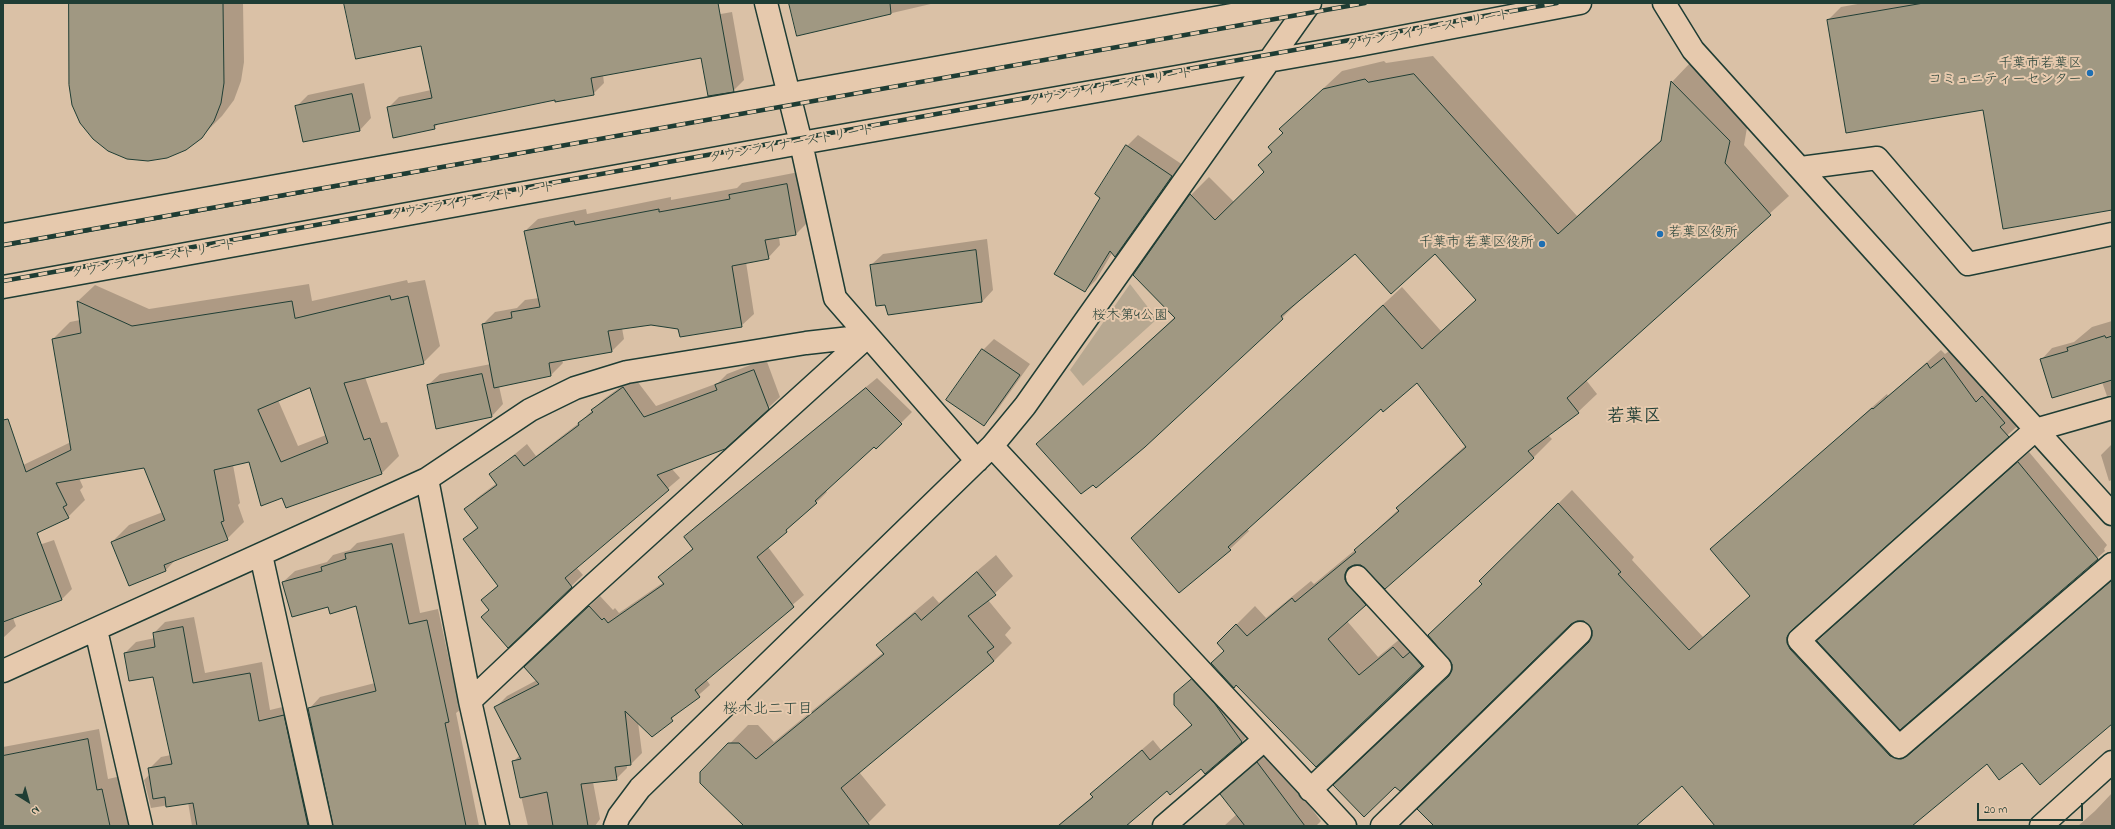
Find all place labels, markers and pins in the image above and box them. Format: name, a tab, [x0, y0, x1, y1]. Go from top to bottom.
place label: 千葉市若葉区 コミュニティーセンター	[1928, 57, 2082, 90]
marker: 千葉市若葉区 コミュニティーセンター	[2085, 68, 2095, 78]
place label: 若葉区役所	[1668, 226, 1738, 242]
marker: 若葉区役所	[1655, 229, 1665, 239]
place label: 千葉市 若葉区役所	[1419, 236, 1534, 252]
marker: 千葉市 若葉区役所	[1537, 239, 1547, 249]

